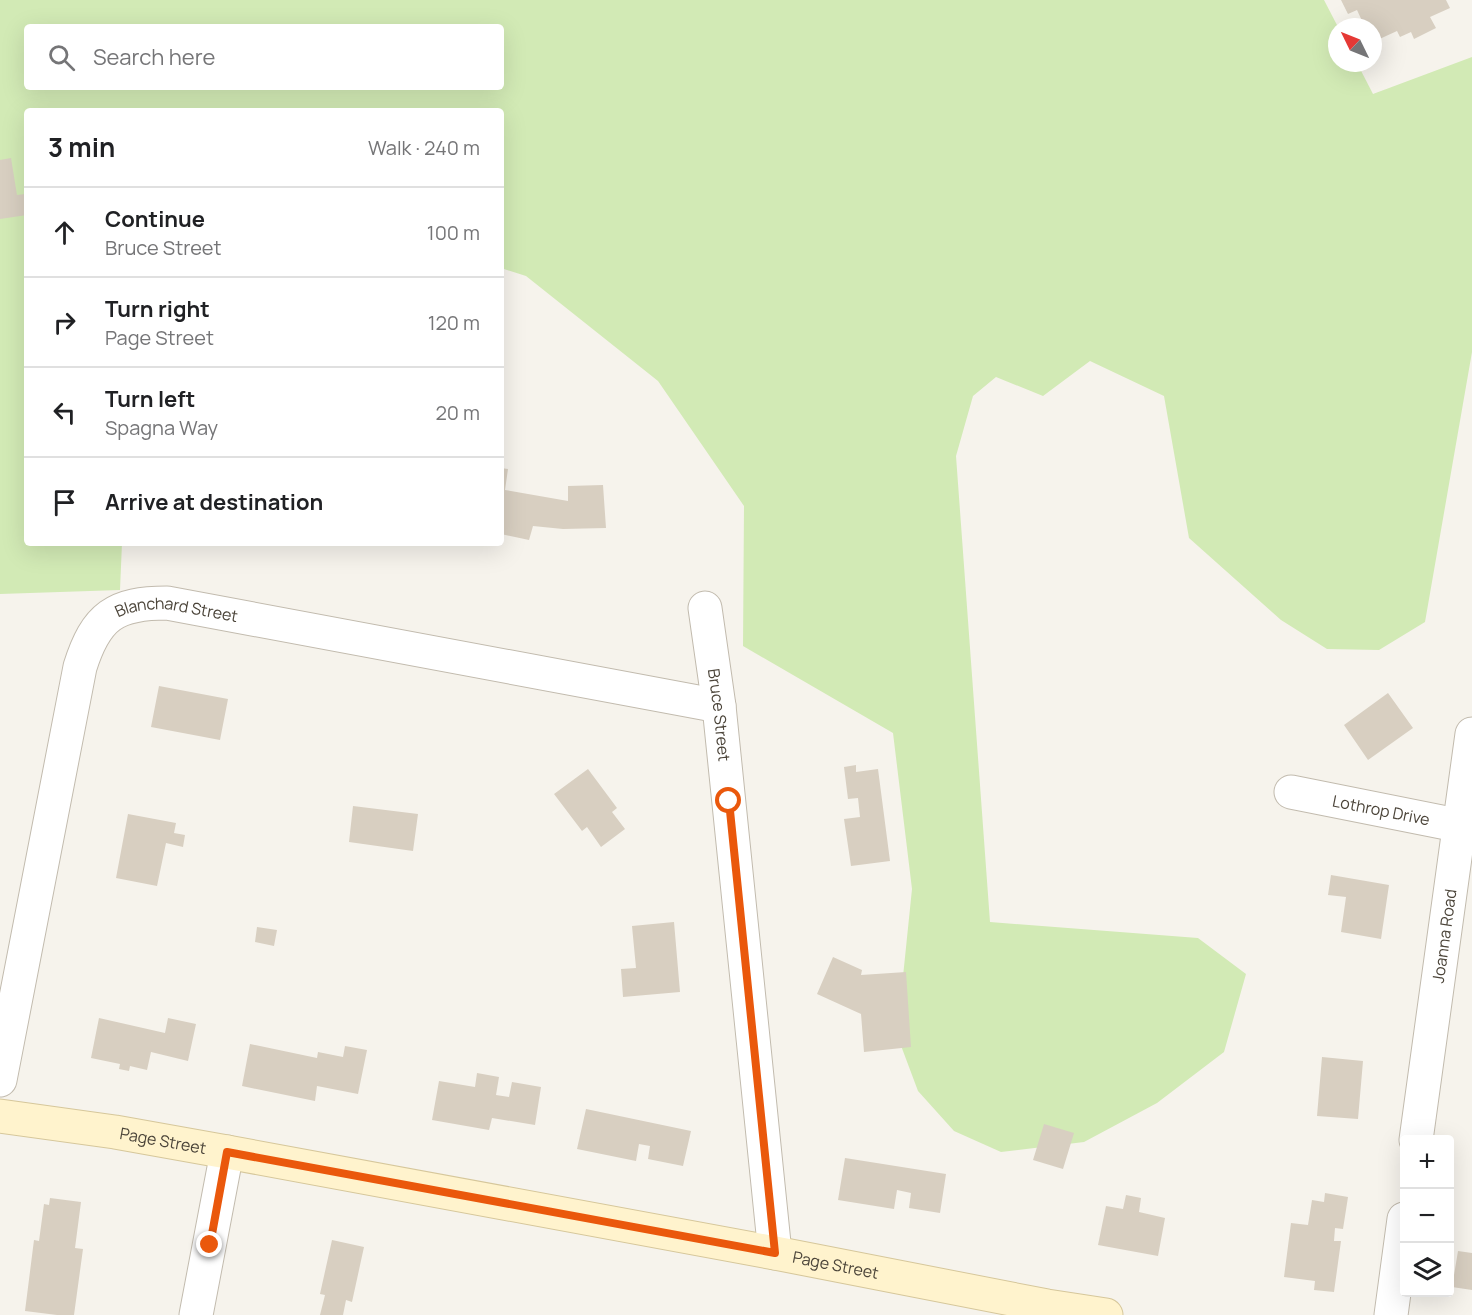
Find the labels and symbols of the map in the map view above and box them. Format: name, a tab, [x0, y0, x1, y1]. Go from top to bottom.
north arrow	[1328, 18, 1382, 72]
street label: Blanchard Street	[111, 592, 240, 627]
street label: Bruce Street	[703, 667, 736, 763]
route start	[715, 787, 741, 813]
street label: Lothrop Drive	[1331, 790, 1432, 830]
street label: Joanna Road	[1427, 887, 1462, 984]
street label: Page Street	[118, 1122, 208, 1159]
route end	[196, 1231, 222, 1257]
street label: Page Street	[791, 1246, 881, 1284]

